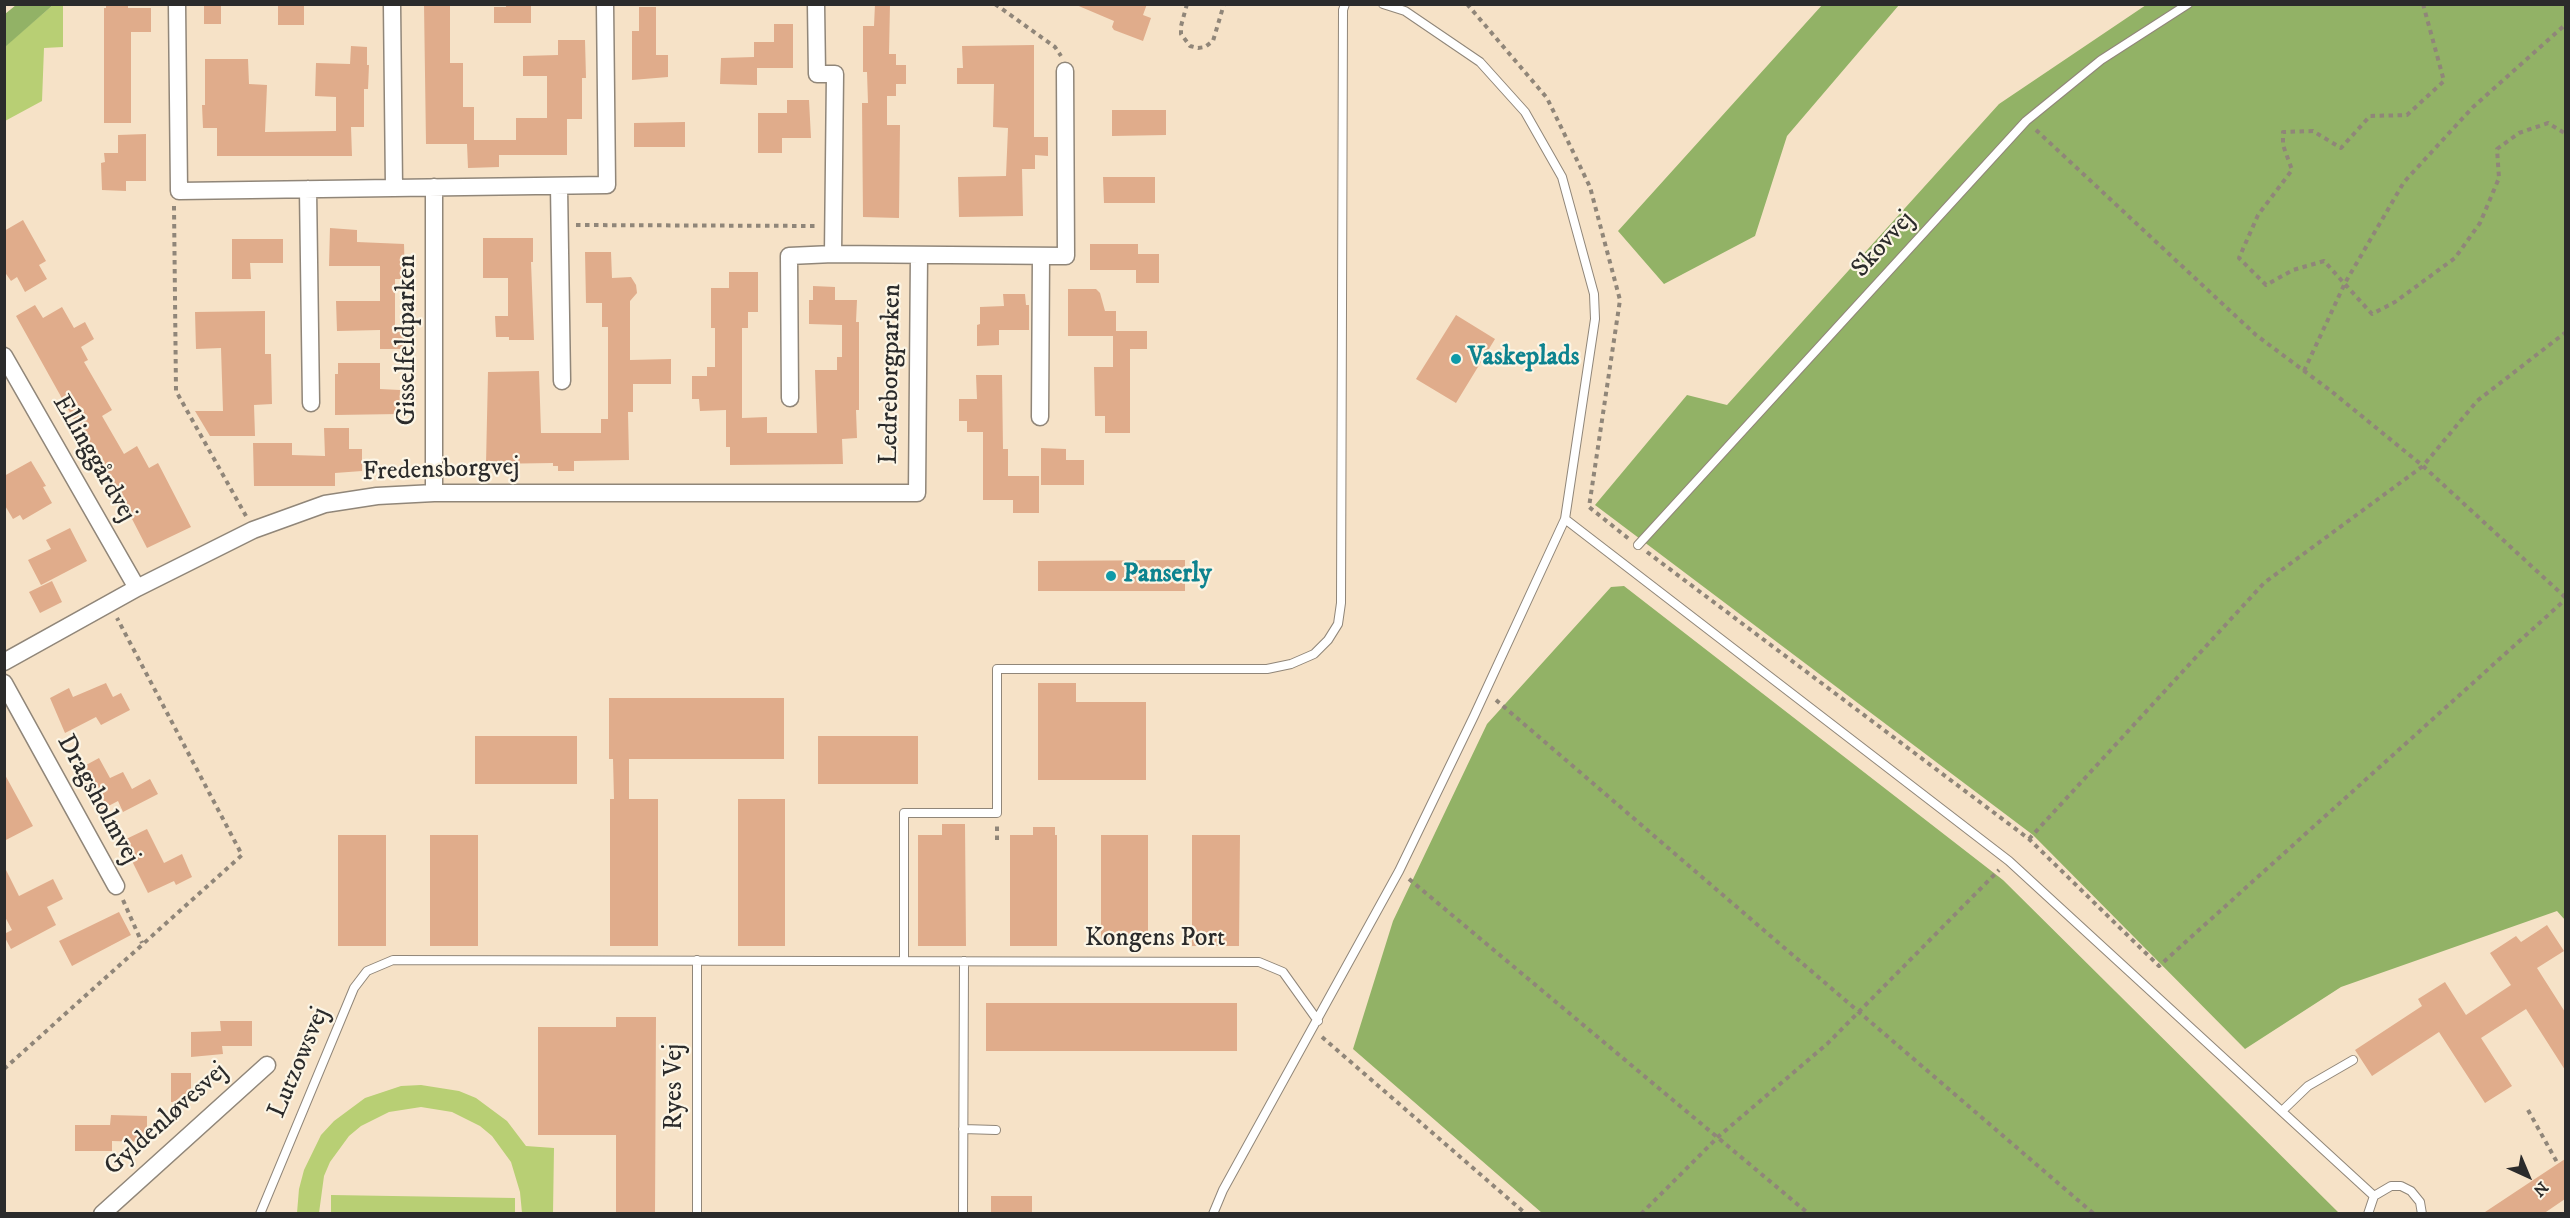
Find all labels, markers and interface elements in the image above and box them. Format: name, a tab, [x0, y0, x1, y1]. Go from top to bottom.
street label: Skovvej	[1846, 205, 1922, 285]
street label: Gisselfeldparken	[393, 254, 425, 426]
street label: Ledreborgparken	[875, 283, 909, 465]
place label: Vaskeplads	[1468, 343, 1579, 375]
marker: Vaskeplads	[1449, 352, 1463, 366]
street label: Ellinggårdvej	[44, 390, 142, 528]
street label: Fredensborgvej	[362, 453, 520, 489]
place label: Panserly	[1123, 560, 1212, 592]
marker: Panserly	[1104, 569, 1118, 583]
street label: Dragsholmvej	[49, 730, 145, 870]
street label: Kongens Port	[1085, 924, 1225, 956]
street label: Lutzowsvej	[263, 1003, 337, 1123]
street label: Ryes Vej	[660, 1044, 692, 1130]
street label: Gyldenløvesvej	[99, 1057, 235, 1183]
north arrow	[2498, 1146, 2558, 1206]
text: N	[2529, 1177, 2552, 1201]

